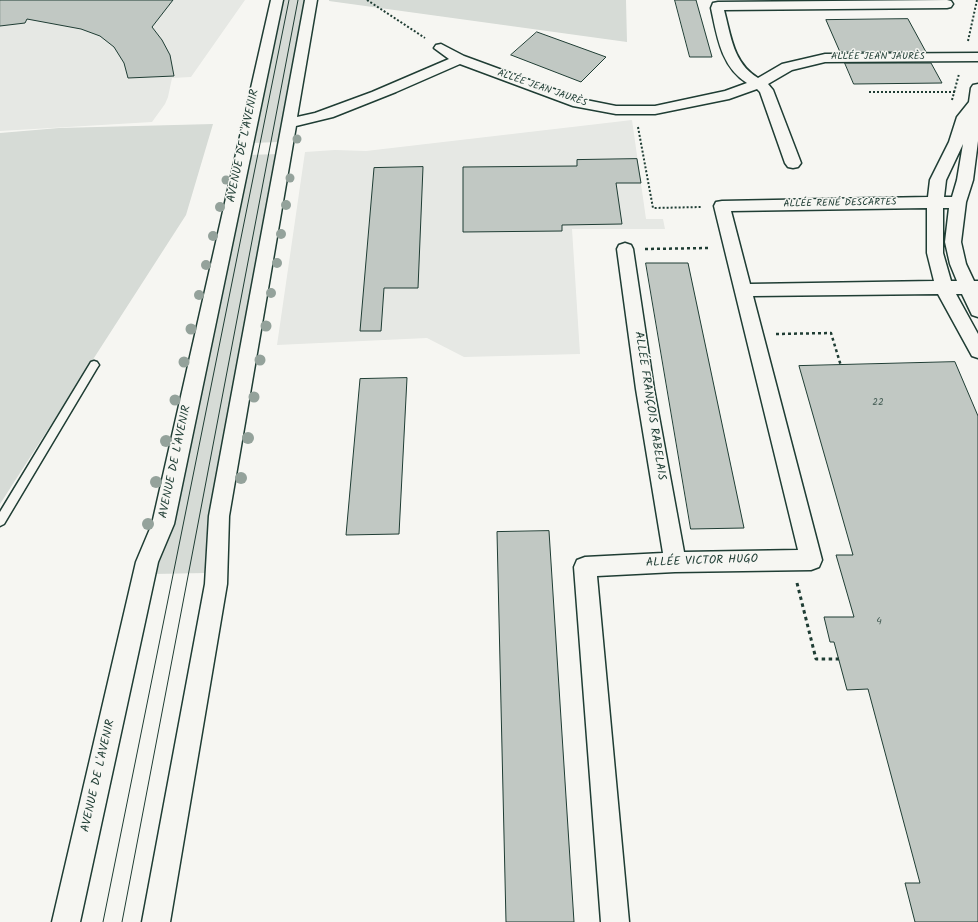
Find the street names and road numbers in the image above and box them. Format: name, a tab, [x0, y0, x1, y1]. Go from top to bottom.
street label: ALLÉE JEAN JAURÈS	[831, 51, 925, 63]
street label: ALLÉE JEAN JAURÈS	[496, 68, 588, 110]
street label: AVENUE DE L'AVENIR	[225, 88, 263, 204]
street label: ALLÉE RENÉ DESCARTES	[783, 197, 897, 211]
street label: ALLÉE FRANÇOIS RABELAIS	[630, 331, 668, 481]
street label: AVENUE DE L'AVENIR	[157, 404, 195, 520]
street label: ALLÉE VICTOR HUGO	[646, 553, 758, 571]
street label: AVENUE DE L'AVENIR	[79, 718, 119, 834]

